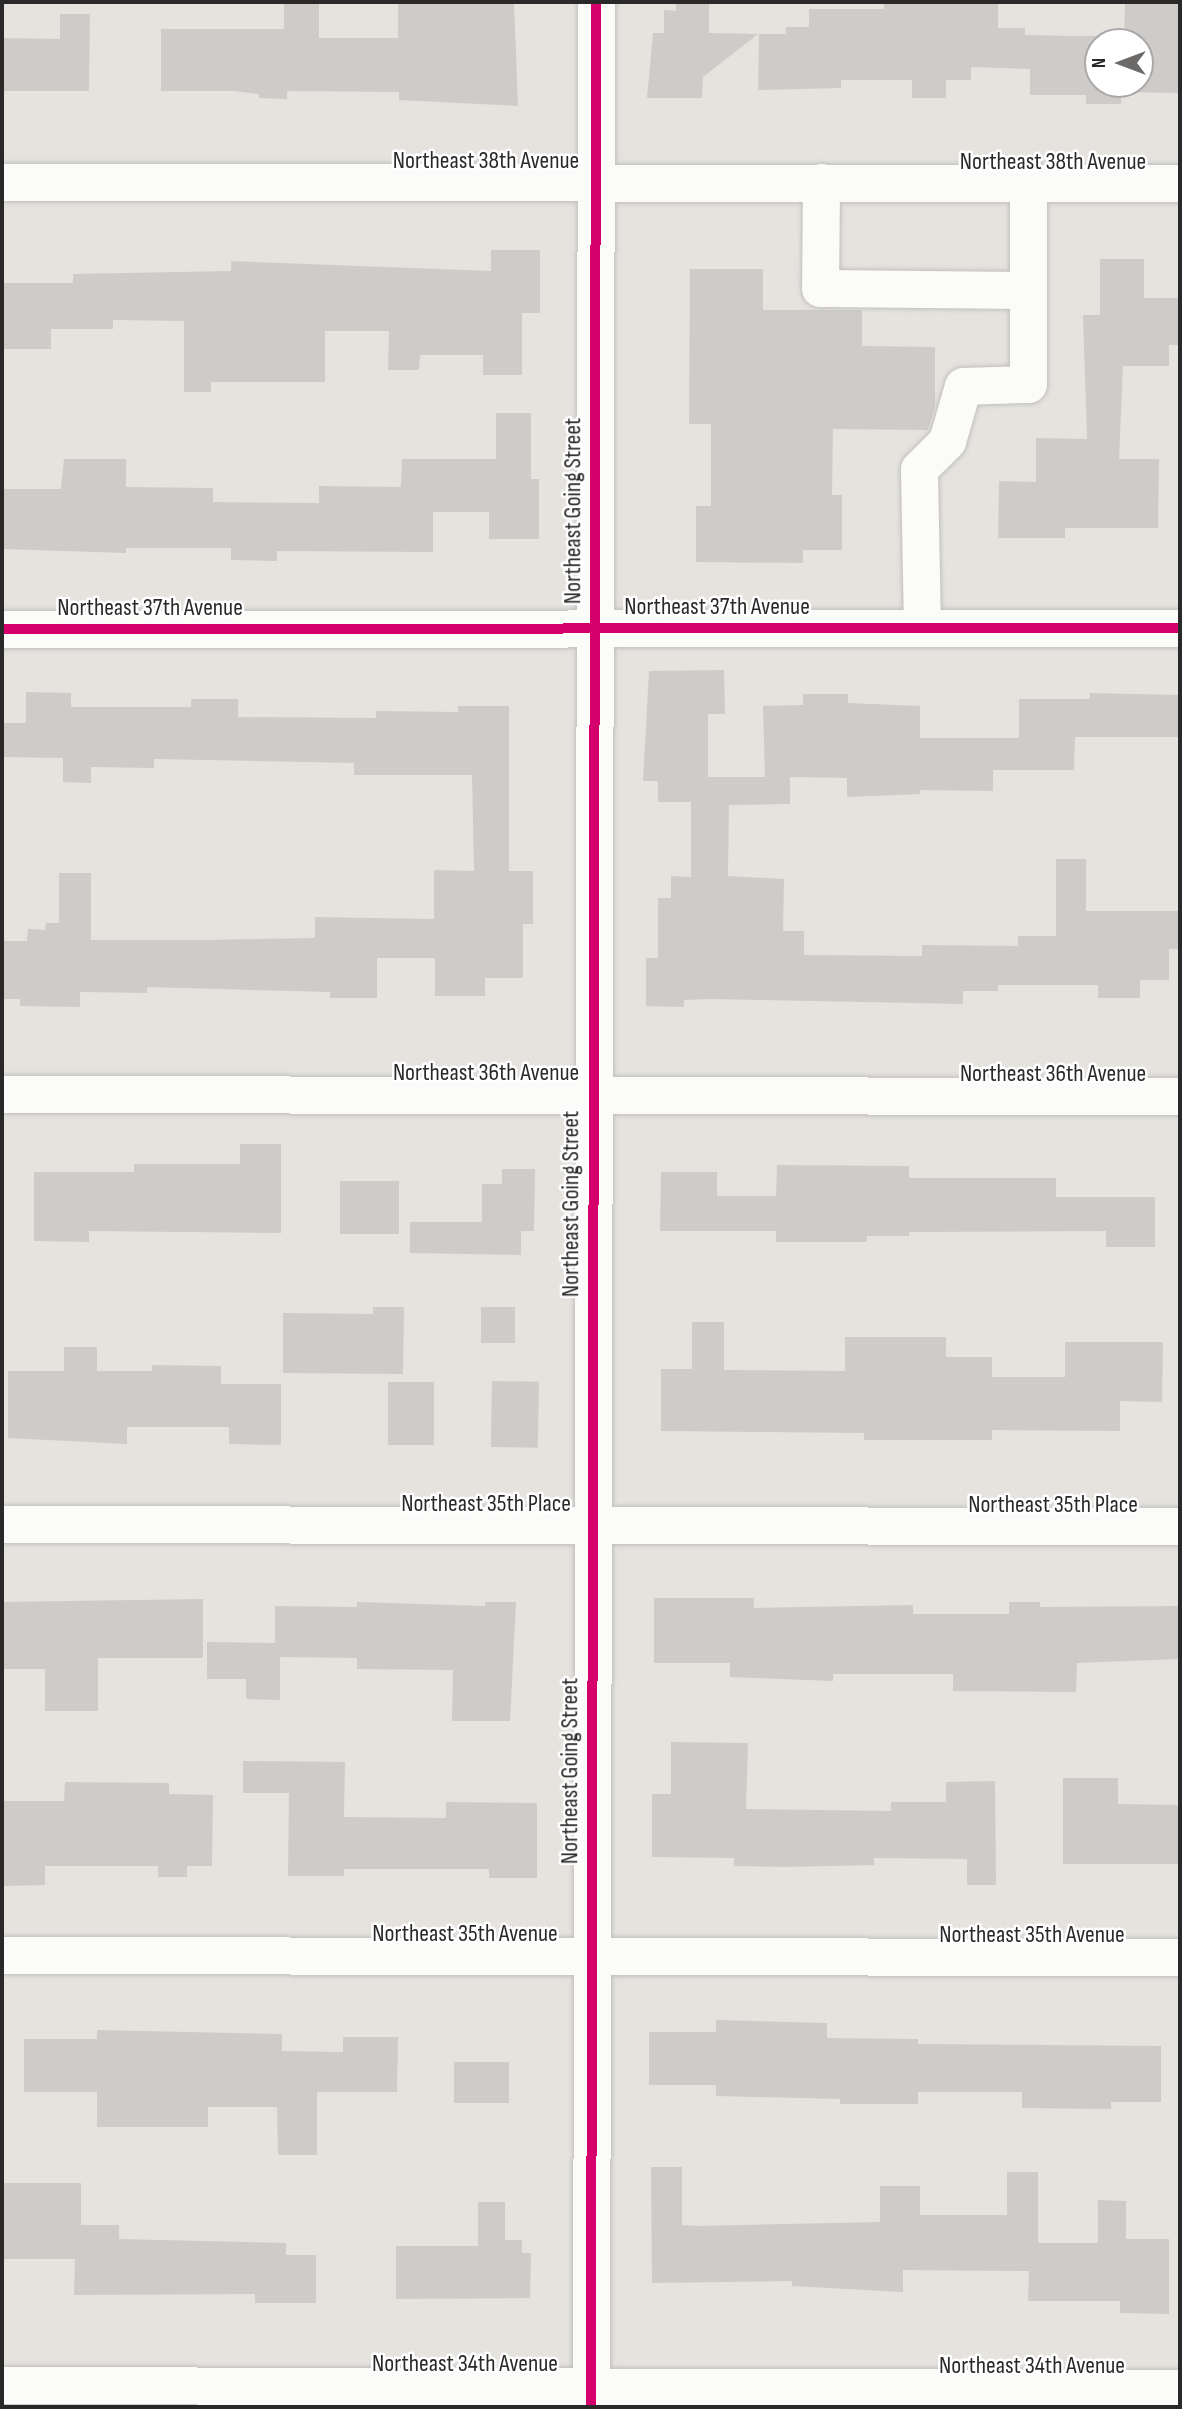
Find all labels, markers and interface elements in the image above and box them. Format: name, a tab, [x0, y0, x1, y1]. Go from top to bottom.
north arrow	[1084, 28, 1154, 98]
text: N	[1088, 58, 1111, 68]
street label: Northeast 38th Avenue	[393, 147, 579, 175]
street label: Northeast 38th Avenue	[960, 148, 1146, 176]
street label: Northeast Going Street	[559, 418, 587, 604]
street label: Northeast 37th Avenue	[624, 593, 810, 621]
street label: Northeast 37th Avenue	[57, 594, 243, 622]
street label: Northeast 36th Avenue	[393, 1059, 579, 1087]
street label: Northeast 36th Avenue	[960, 1060, 1146, 1088]
street label: Northeast Going Street	[557, 1111, 585, 1297]
street label: Northeast 35th Place	[401, 1490, 571, 1518]
street label: Northeast 35th Place	[968, 1491, 1138, 1519]
street label: Northeast Going Street	[556, 1678, 584, 1864]
street label: Northeast 35th Avenue	[372, 1920, 558, 1948]
street label: Northeast 35th Avenue	[939, 1921, 1125, 1949]
street label: Northeast 34th Avenue	[372, 2350, 558, 2378]
street label: Northeast 34th Avenue	[939, 2352, 1125, 2380]

